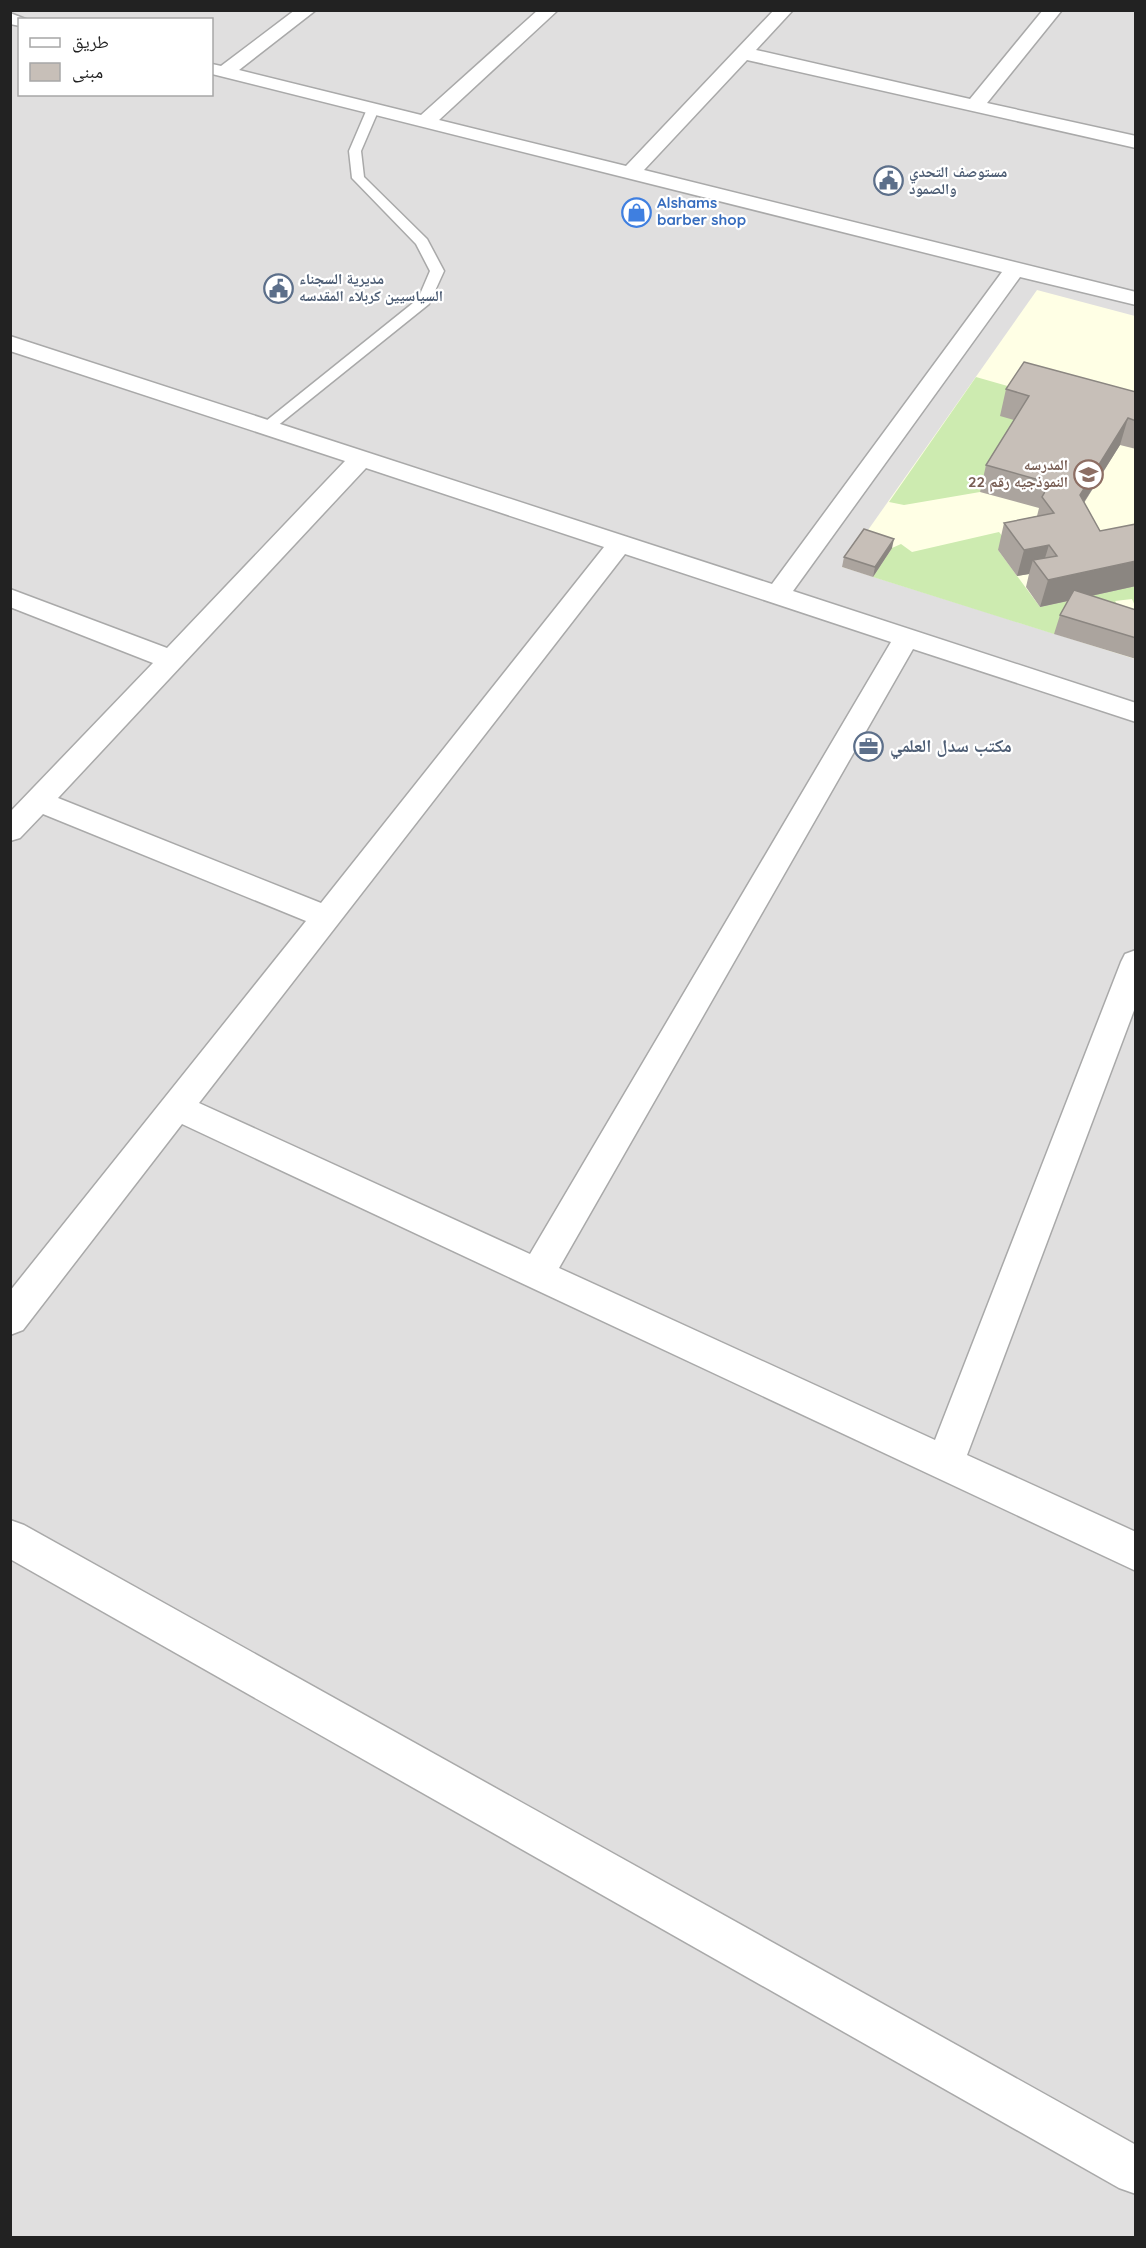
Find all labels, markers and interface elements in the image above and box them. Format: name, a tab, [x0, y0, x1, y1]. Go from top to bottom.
legend	[18, 18, 213, 96]
text: طريق	[72, 30, 109, 53]
text: مبنى	[72, 60, 103, 83]
place label: مستوصف التحدي والصمود	[909, 162, 1007, 198]
public building icon: مستوصف التحدي والصمود	[872, 165, 904, 197]
place label: Alshams barber shop	[657, 193, 746, 229]
shop icon: Alshams barber shop	[620, 196, 652, 228]
place label: مديرية السجناء السياسيين كربلاء المقدسه	[299, 269, 443, 305]
public building icon: مديرية السجناء السياسيين كربلاء المقدسه	[262, 272, 294, 304]
place label: المدرسه النموذجيه رقم 22	[968, 455, 1068, 492]
school or university icon: المدرسه النموذجيه رقم 22	[1073, 458, 1105, 490]
office icon: مكتب سدل العلمي	[853, 730, 885, 762]
place label: مكتب سدل العلمي	[890, 734, 1012, 760]

